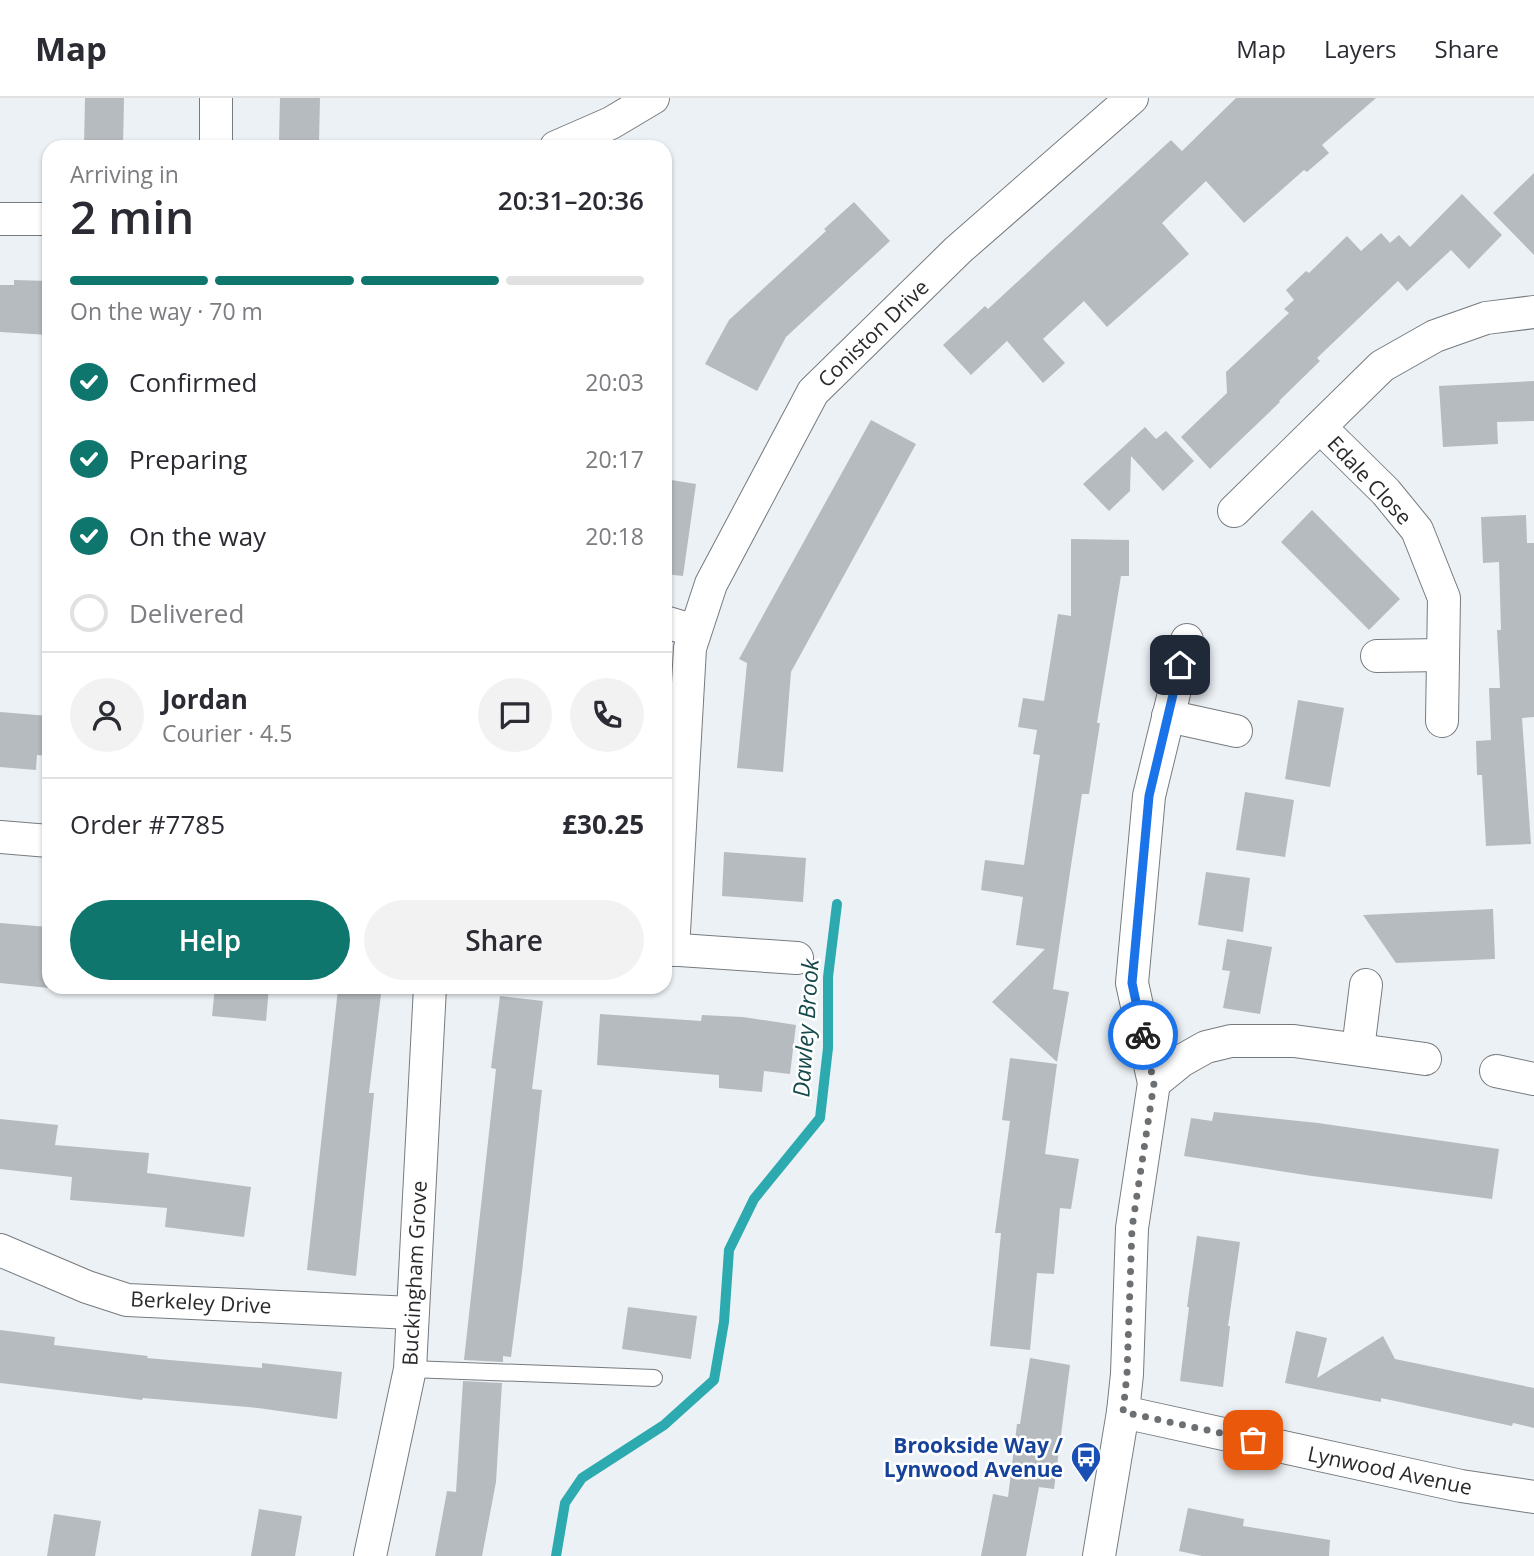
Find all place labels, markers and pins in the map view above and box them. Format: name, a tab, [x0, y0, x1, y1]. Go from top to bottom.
pin	[1150, 635, 1210, 695]
pin	[1223, 1410, 1283, 1470]
place label: Brookside Way / Lynwood Avenue	[884, 1431, 1063, 1483]
bus stop icon: Brookside Way / Lynwood Avenue	[1069, 1440, 1103, 1484]

